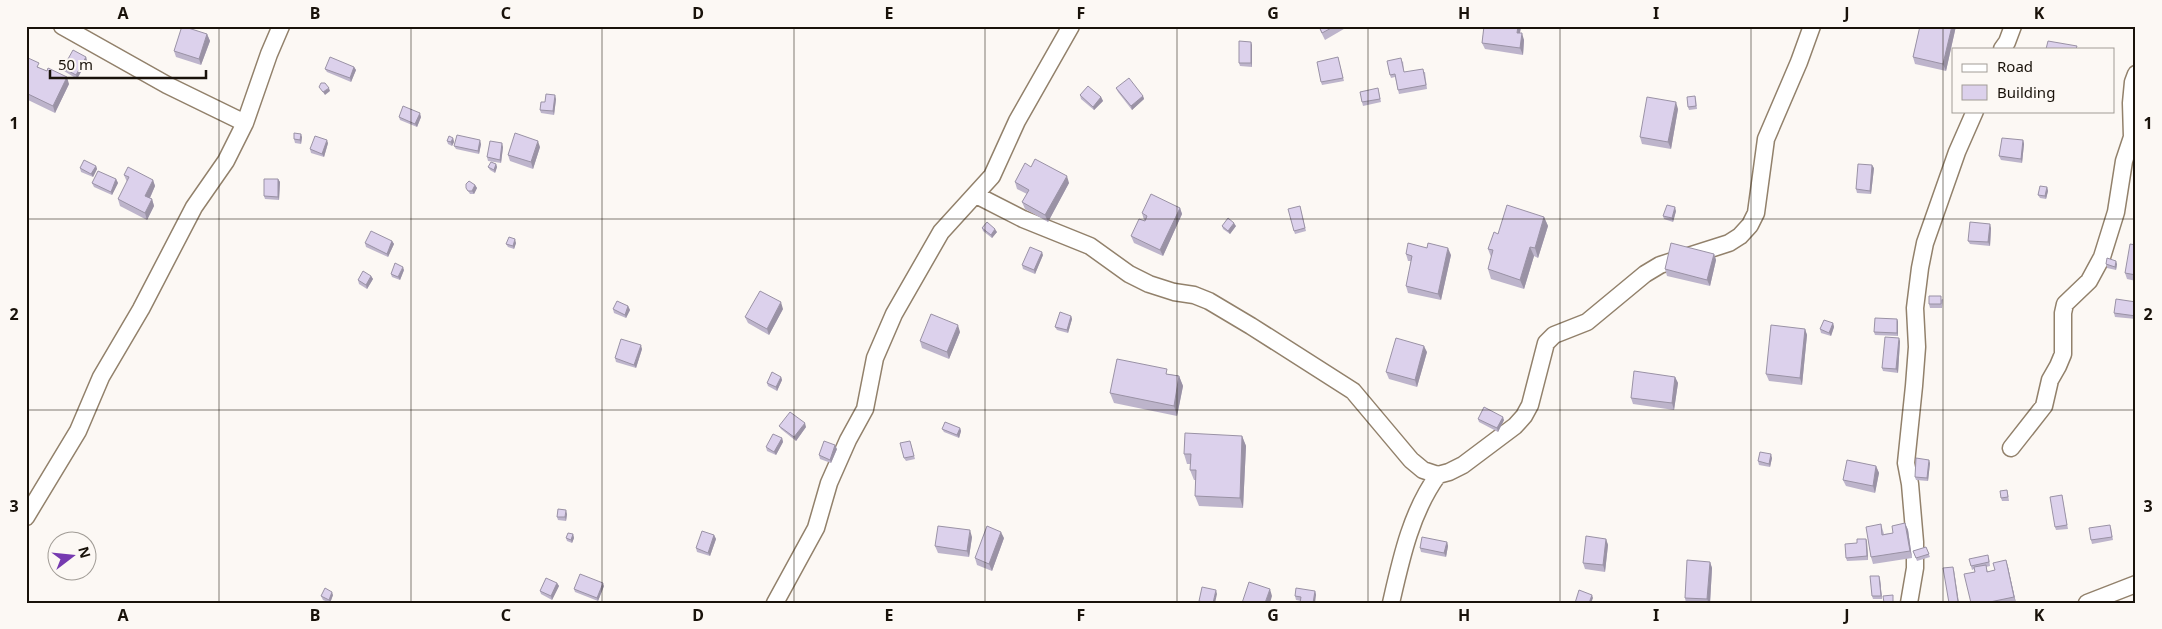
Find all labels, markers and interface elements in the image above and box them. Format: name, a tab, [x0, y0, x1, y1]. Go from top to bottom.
text: A	[117, 2, 129, 24]
text: B	[310, 2, 320, 24]
text: C	[501, 2, 511, 24]
text: D	[692, 2, 704, 24]
text: E	[885, 2, 894, 24]
text: F	[1077, 2, 1085, 24]
text: G	[1267, 2, 1279, 24]
text: H	[1458, 2, 1470, 24]
text: I	[1653, 2, 1659, 24]
text: J	[1842, 2, 1850, 24]
text: K	[2034, 2, 2045, 24]
scale bar	[50, 48, 206, 80]
legend	[1952, 48, 2114, 112]
text: 50 m	[58, 54, 93, 74]
text: Road	[1997, 56, 2033, 76]
text: Building	[1997, 82, 2055, 102]
text: 1	[9, 112, 19, 134]
text: 1	[2143, 112, 2153, 134]
text: 2	[9, 303, 19, 325]
text: 2	[2143, 303, 2153, 325]
text: 3	[9, 495, 19, 517]
text: 3	[2143, 495, 2153, 517]
north arrow	[48, 532, 98, 582]
text: N	[74, 544, 96, 560]
text: A	[117, 604, 129, 626]
text: B	[310, 604, 320, 626]
text: C	[501, 604, 511, 626]
text: D	[692, 604, 704, 626]
text: E	[885, 604, 894, 626]
text: F	[1077, 604, 1085, 626]
text: G	[1267, 604, 1279, 626]
text: H	[1458, 604, 1470, 626]
text: I	[1653, 604, 1659, 626]
text: J	[1842, 604, 1850, 626]
text: K	[2034, 604, 2045, 626]

